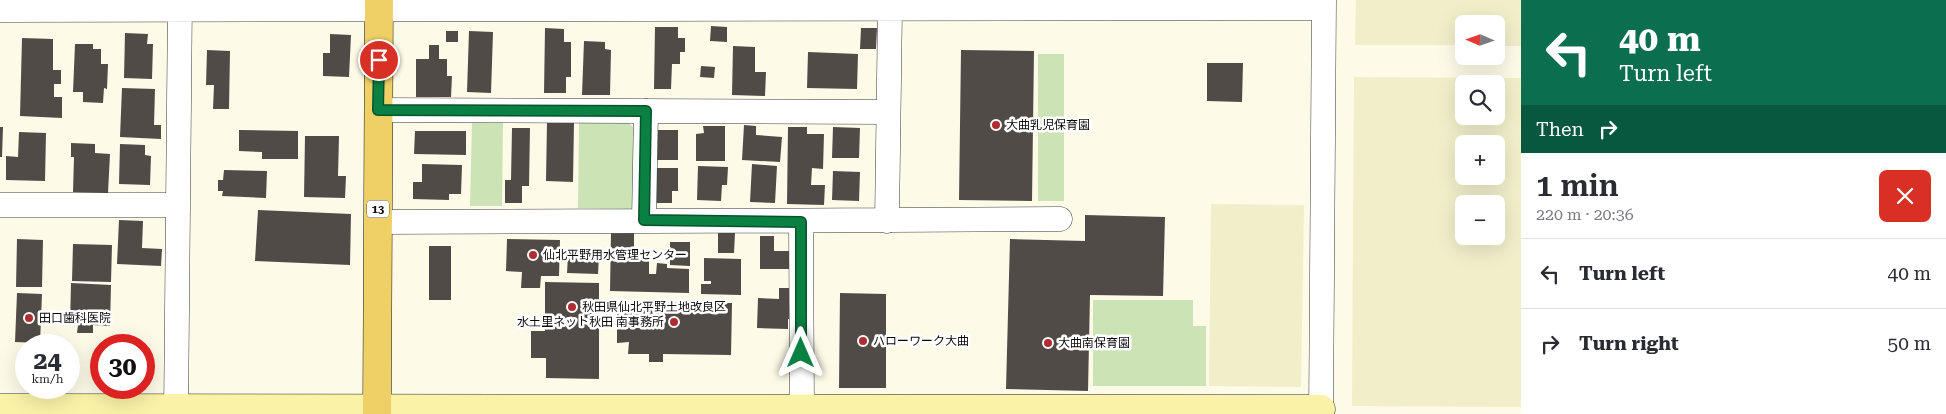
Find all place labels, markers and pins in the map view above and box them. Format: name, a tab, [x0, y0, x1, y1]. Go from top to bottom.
pin	[358, 39, 400, 81]
place label: 大曲乳児保育園	[1006, 118, 1090, 132]
marker: 大曲乳児保育園	[990, 119, 1002, 131]
place label: 仙北平野用水管理センター	[543, 248, 687, 262]
marker: 仙北平野用水管理センター	[527, 249, 539, 261]
place label: 秋田県仙北平野土地改良区	[582, 300, 726, 314]
marker: 秋田県仙北平野土地改良区	[566, 301, 578, 313]
place label: 田口歯科医院	[39, 311, 111, 325]
marker: 田口歯科医院	[23, 312, 35, 324]
place label: 水土里ネット秋田 南事務所	[517, 315, 664, 329]
marker: 水土里ネット秋田 南事務所	[668, 316, 680, 328]
place label: ハローワーク大曲	[873, 334, 969, 348]
marker: ハローワーク大曲	[857, 335, 869, 347]
place label: 大曲南保育園	[1058, 336, 1130, 350]
marker: 大曲南保育園	[1042, 337, 1054, 349]

